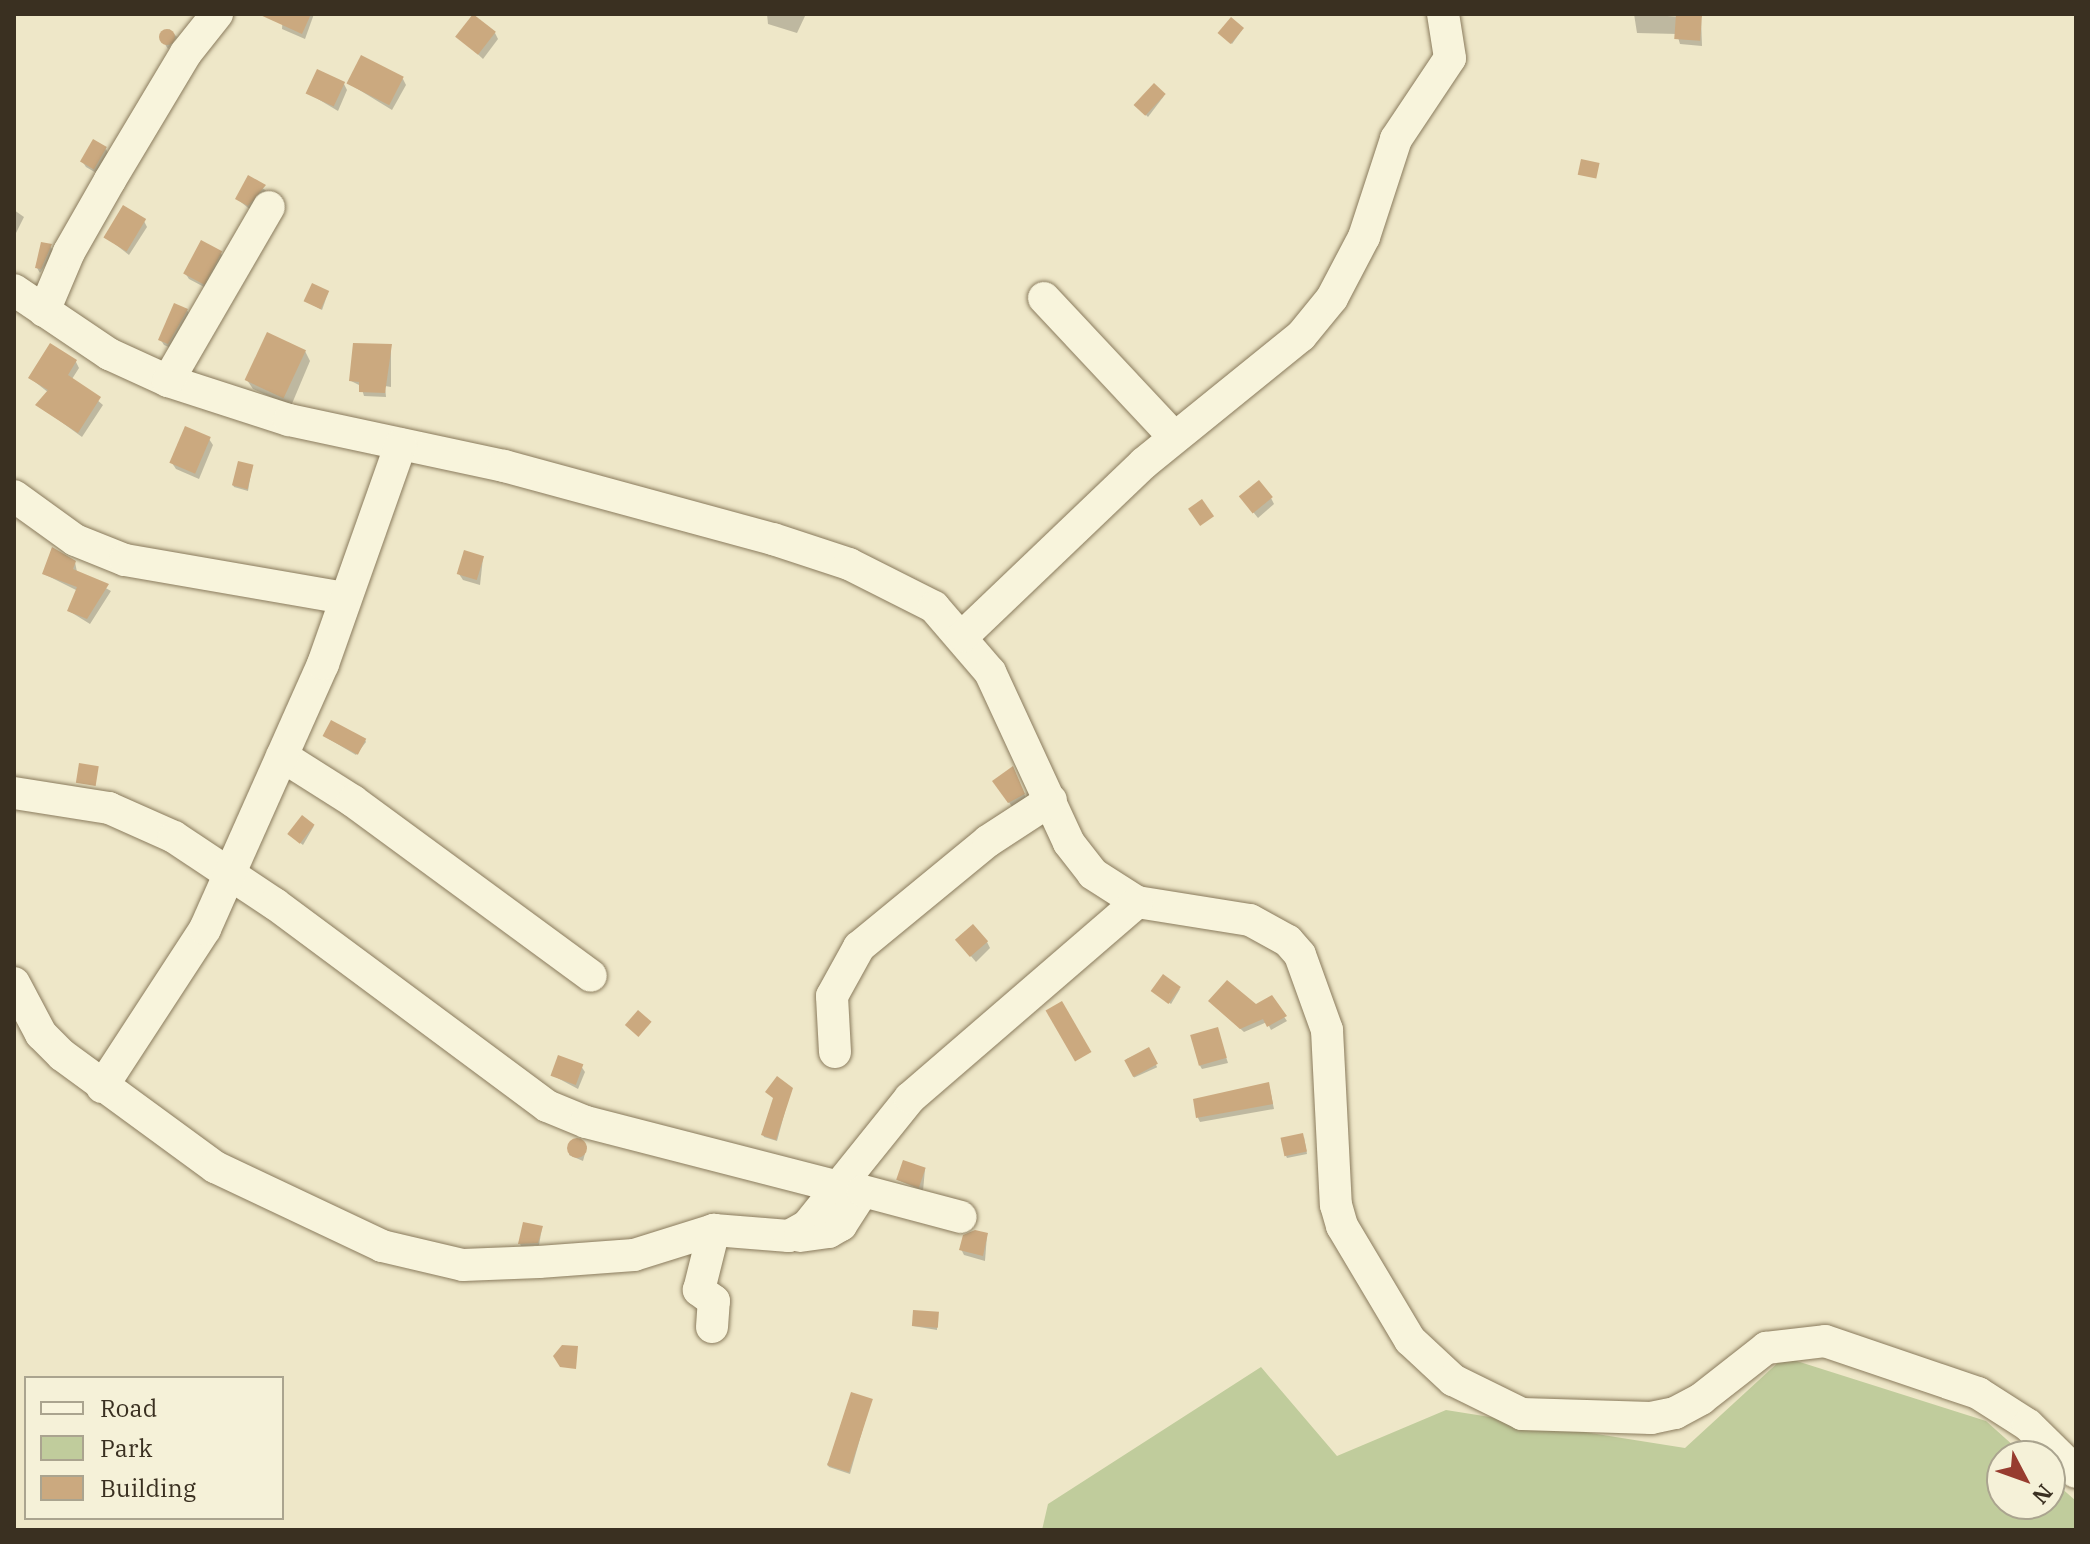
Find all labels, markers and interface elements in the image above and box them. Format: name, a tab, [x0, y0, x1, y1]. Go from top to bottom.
legend	[24, 1376, 284, 1520]
text: Road	[100, 1392, 157, 1424]
text: Park	[100, 1432, 152, 1464]
north arrow	[1986, 1440, 2066, 1520]
text: Building	[100, 1472, 196, 1504]
text: N	[2026, 1479, 2060, 1511]

